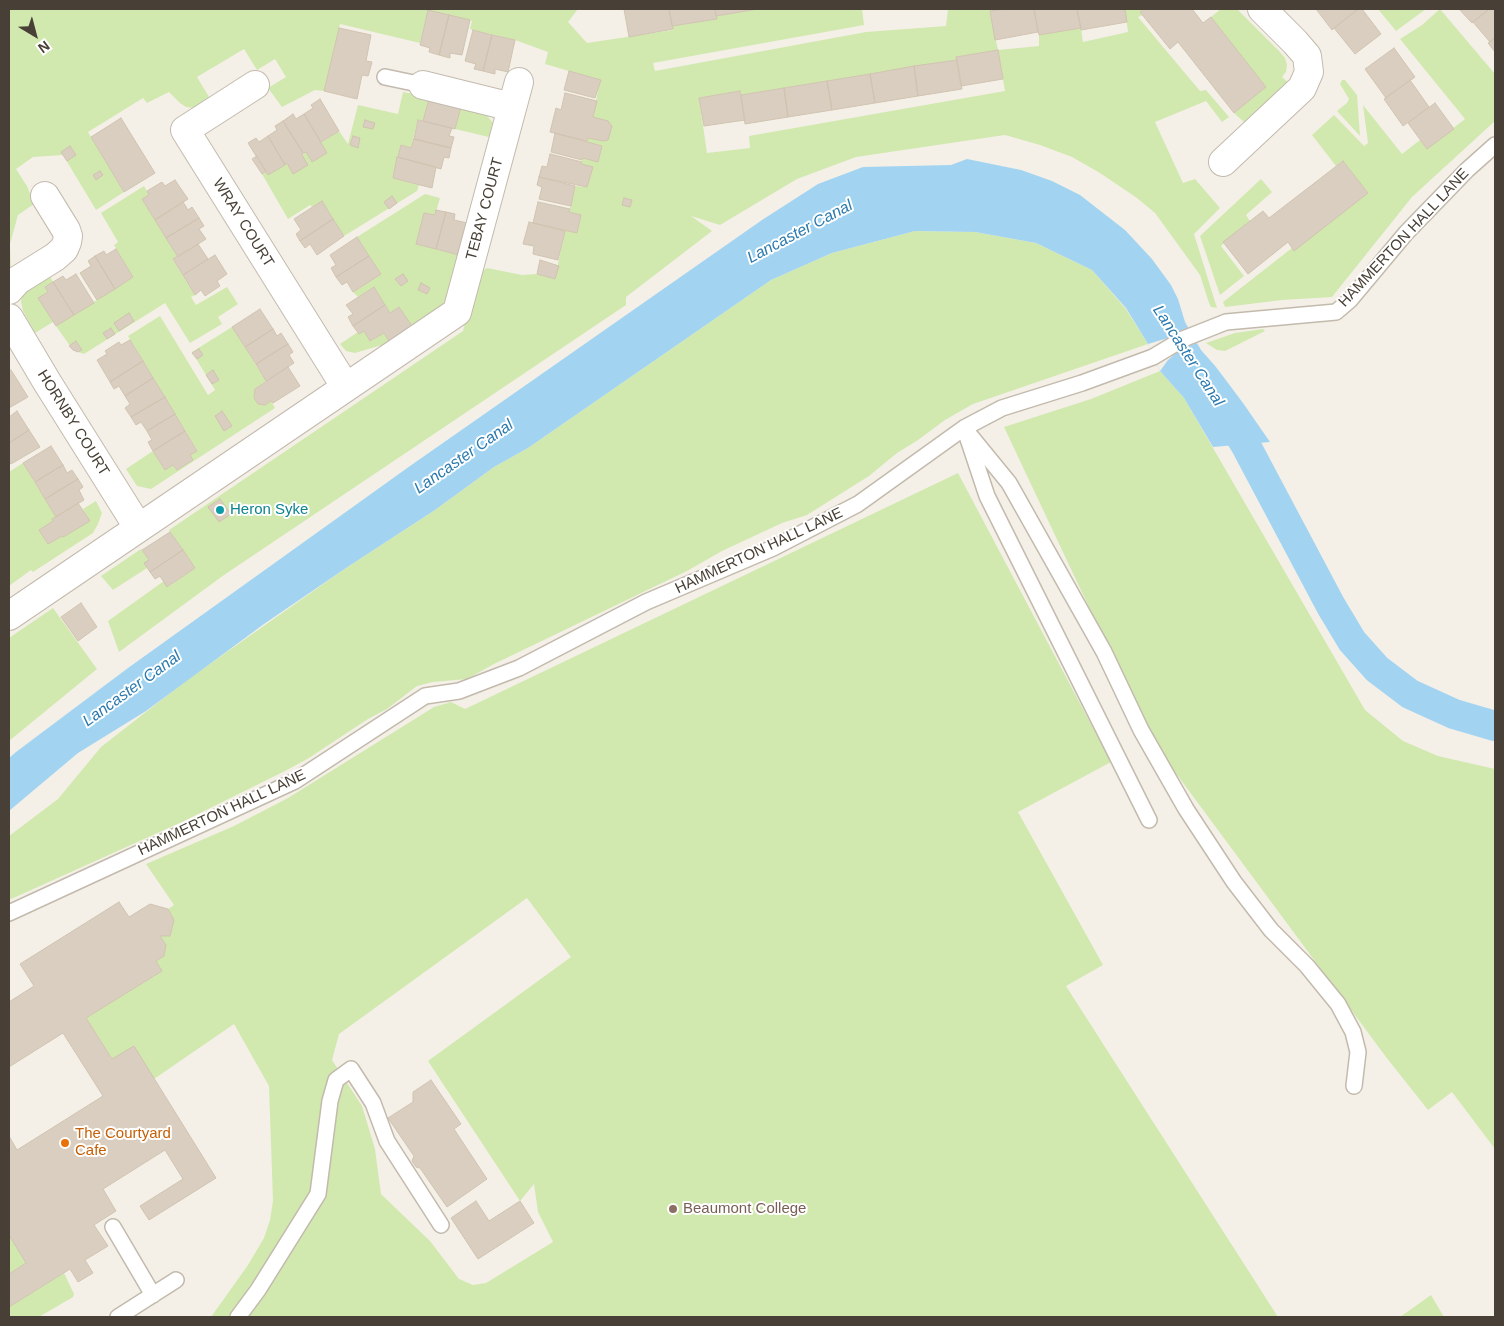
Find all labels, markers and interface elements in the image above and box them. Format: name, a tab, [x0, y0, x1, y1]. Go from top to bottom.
north arrow	[10, 10, 60, 60]
text: N	[35, 38, 53, 56]
street label: TEBAY COURT	[463, 156, 507, 262]
street label: HAMMERTON HALL LANE	[1335, 165, 1473, 311]
street label: WRAY COURT	[209, 175, 277, 271]
water label: Lancaster Canal	[744, 196, 856, 268]
water label: Lancaster Canal	[1148, 302, 1228, 410]
street label: HORNBY COURT	[33, 367, 113, 479]
water label: Lancaster Canal	[411, 416, 517, 498]
place label: Heron Syke	[230, 501, 308, 519]
marker: Heron Syke	[214, 504, 226, 516]
street label: HAMMERTON HALL LANE	[672, 504, 846, 598]
water label: Lancaster Canal	[79, 647, 185, 731]
street label: HAMMERTON HALL LANE	[135, 766, 309, 860]
place label: The Courtyard Cafe	[75, 1125, 171, 1160]
marker: The Courtyard Cafe	[59, 1137, 71, 1149]
place label: Beaumont College	[683, 1200, 806, 1218]
marker: Beaumont College	[667, 1203, 679, 1215]

